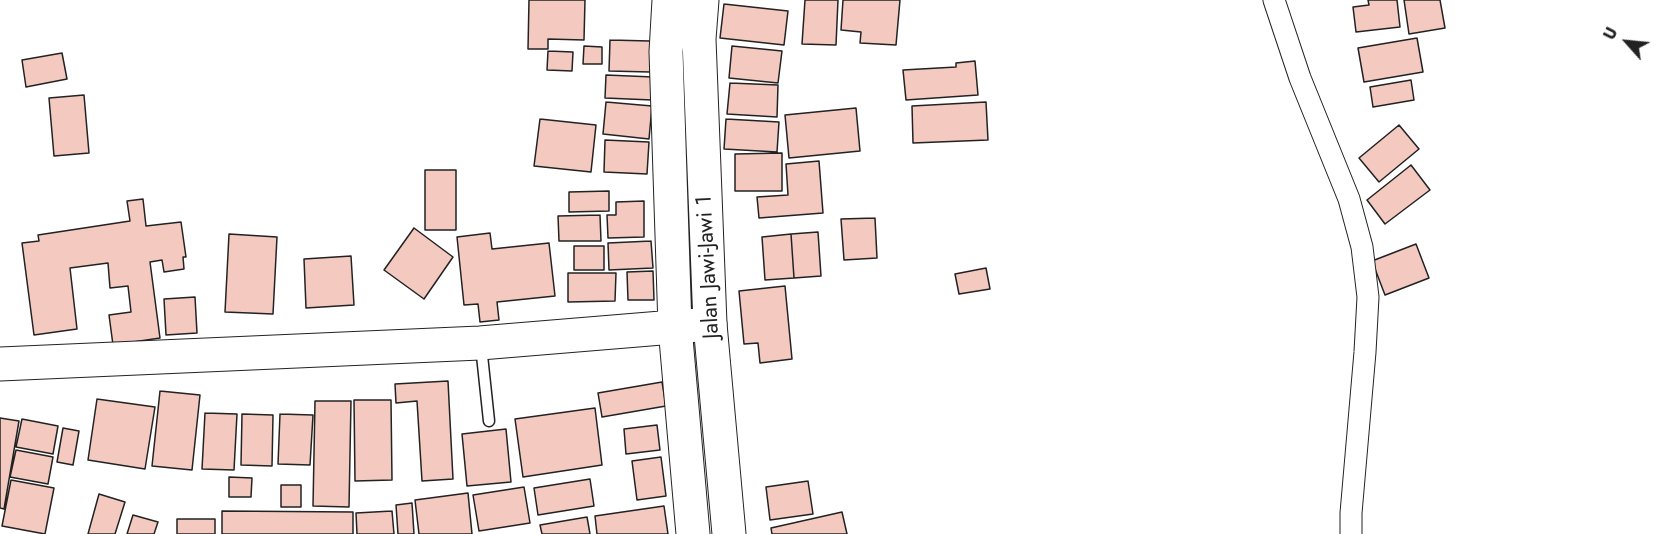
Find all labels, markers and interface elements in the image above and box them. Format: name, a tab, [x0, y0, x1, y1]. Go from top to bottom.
north arrow	[1597, 12, 1657, 72]
text: U	[1598, 23, 1623, 44]
street label: Jalan Jawi-Jawi 1	[692, 195, 726, 339]

